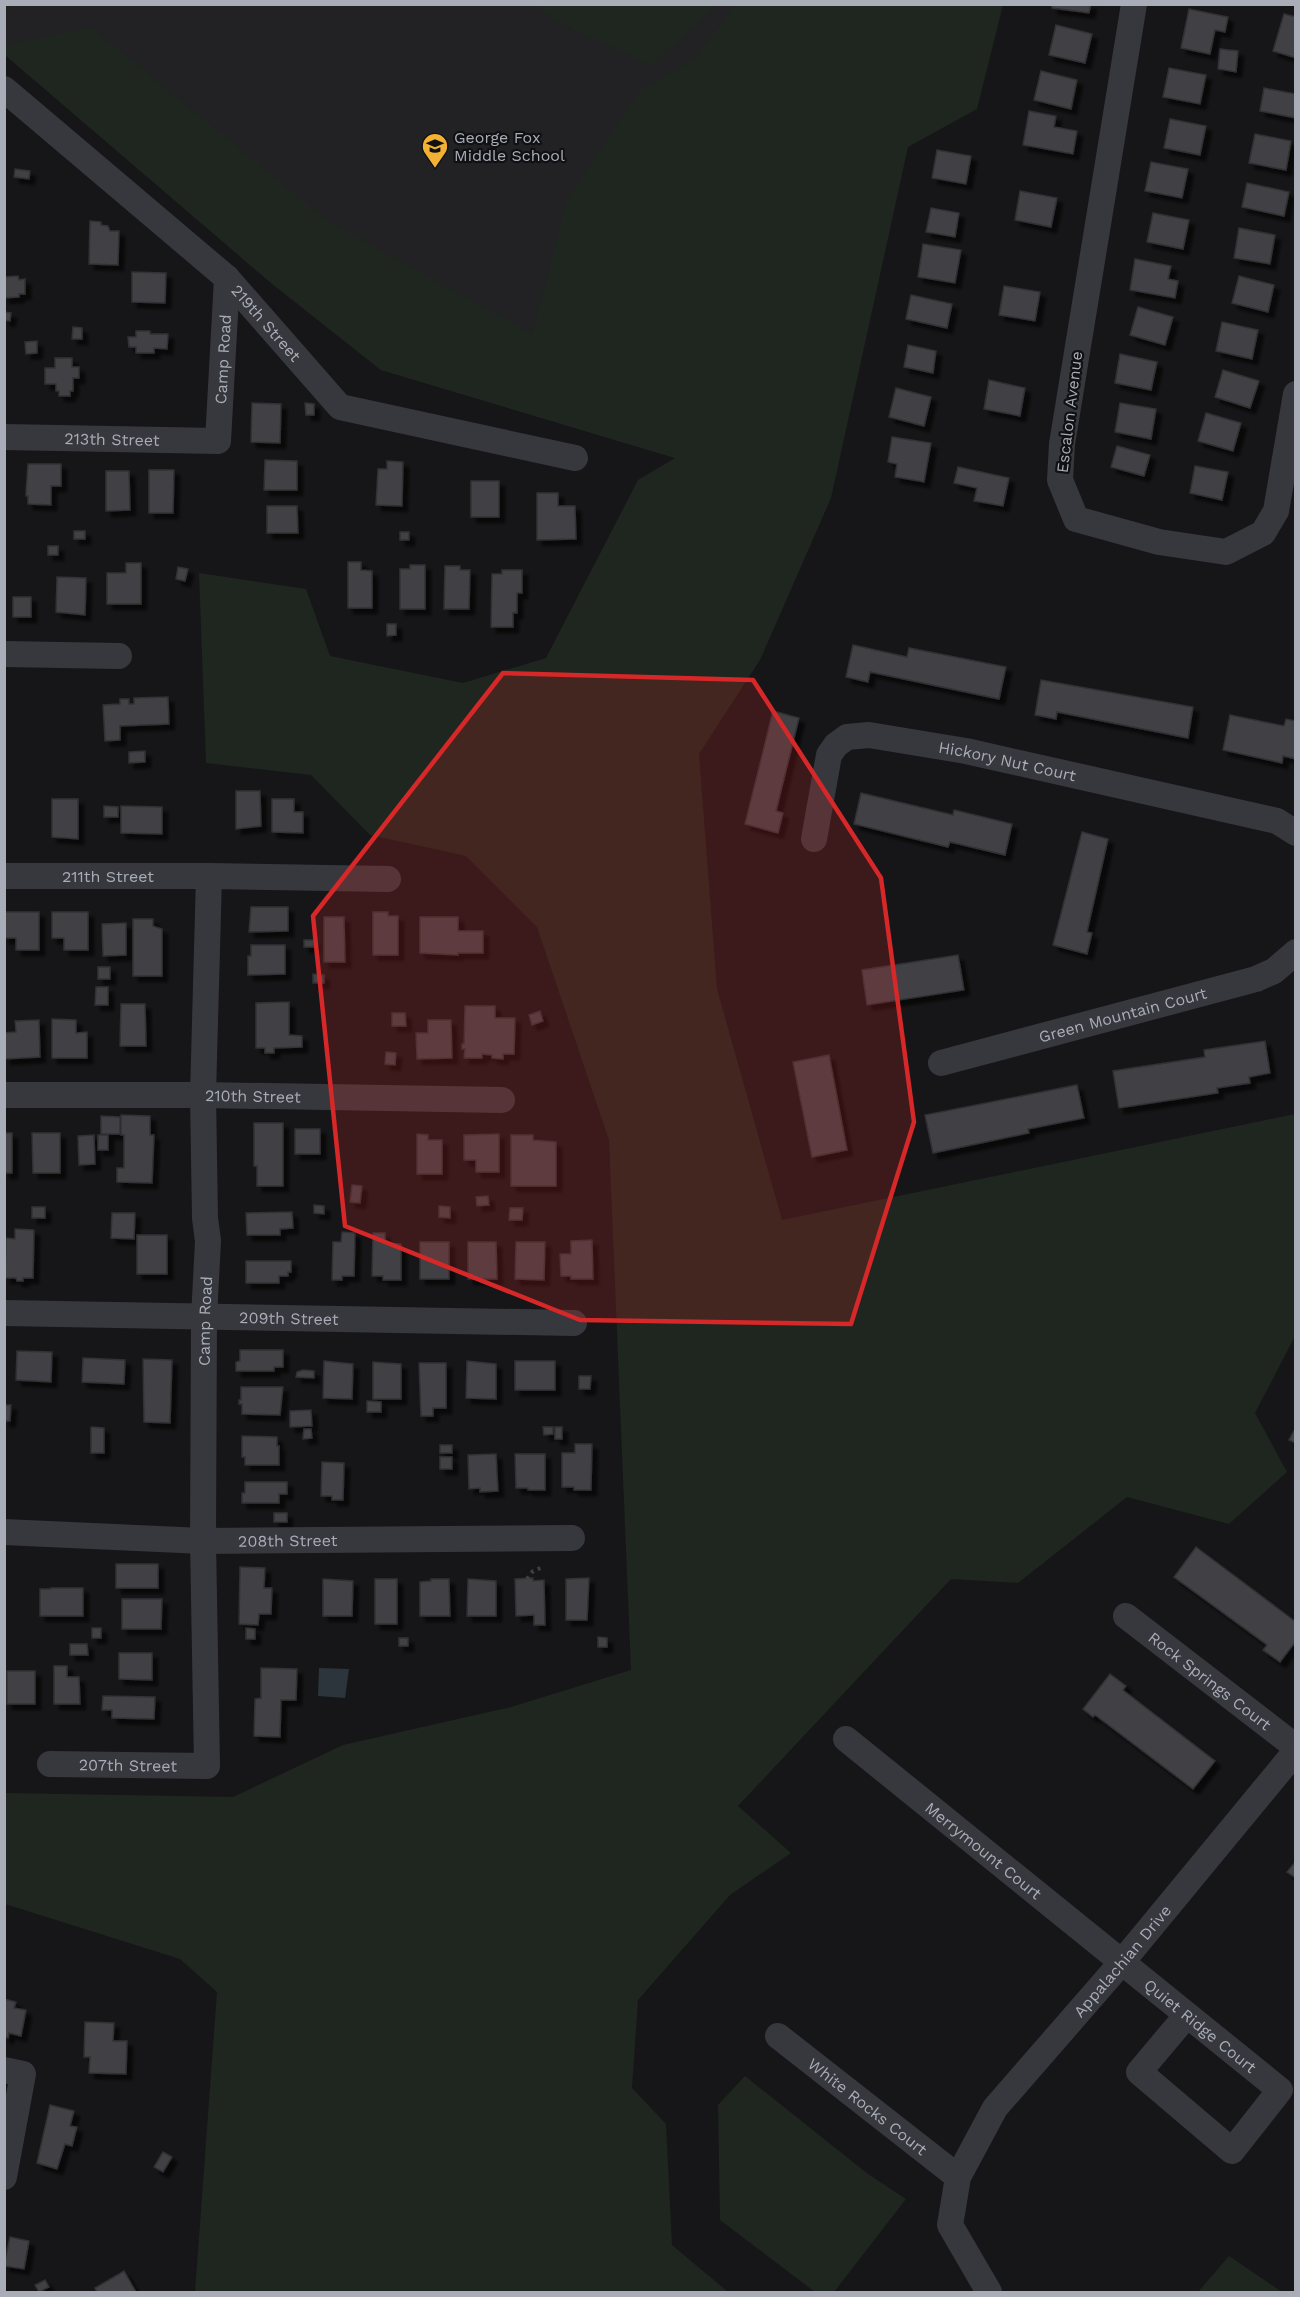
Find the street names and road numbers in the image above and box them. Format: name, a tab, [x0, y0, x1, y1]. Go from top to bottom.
street label: 219th Street	[227, 281, 305, 366]
street label: Camp Road	[211, 314, 235, 405]
street label: Escalon Avenue	[1053, 350, 1086, 474]
street label: 213th Street	[64, 429, 160, 450]
street label: Hickory Nut Court	[937, 738, 1078, 786]
street label: 211th Street	[62, 867, 154, 886]
street label: Green Mountain Court	[1037, 983, 1209, 1047]
street label: 210th Street	[205, 1086, 301, 1107]
street label: Camp Road	[195, 1276, 216, 1366]
street label: 209th Street	[239, 1308, 339, 1329]
street label: 208th Street	[238, 1531, 338, 1551]
street label: Rock Springs Court	[1145, 1628, 1275, 1735]
street label: 207th Street	[79, 1755, 178, 1776]
street label: Merrymount Court	[921, 1798, 1046, 1904]
street label: Appalachian Drive	[1070, 1901, 1175, 2021]
street label: Quiet Ridge Court	[1140, 1975, 1260, 2077]
street label: White Rocks Court	[804, 2054, 931, 2159]

